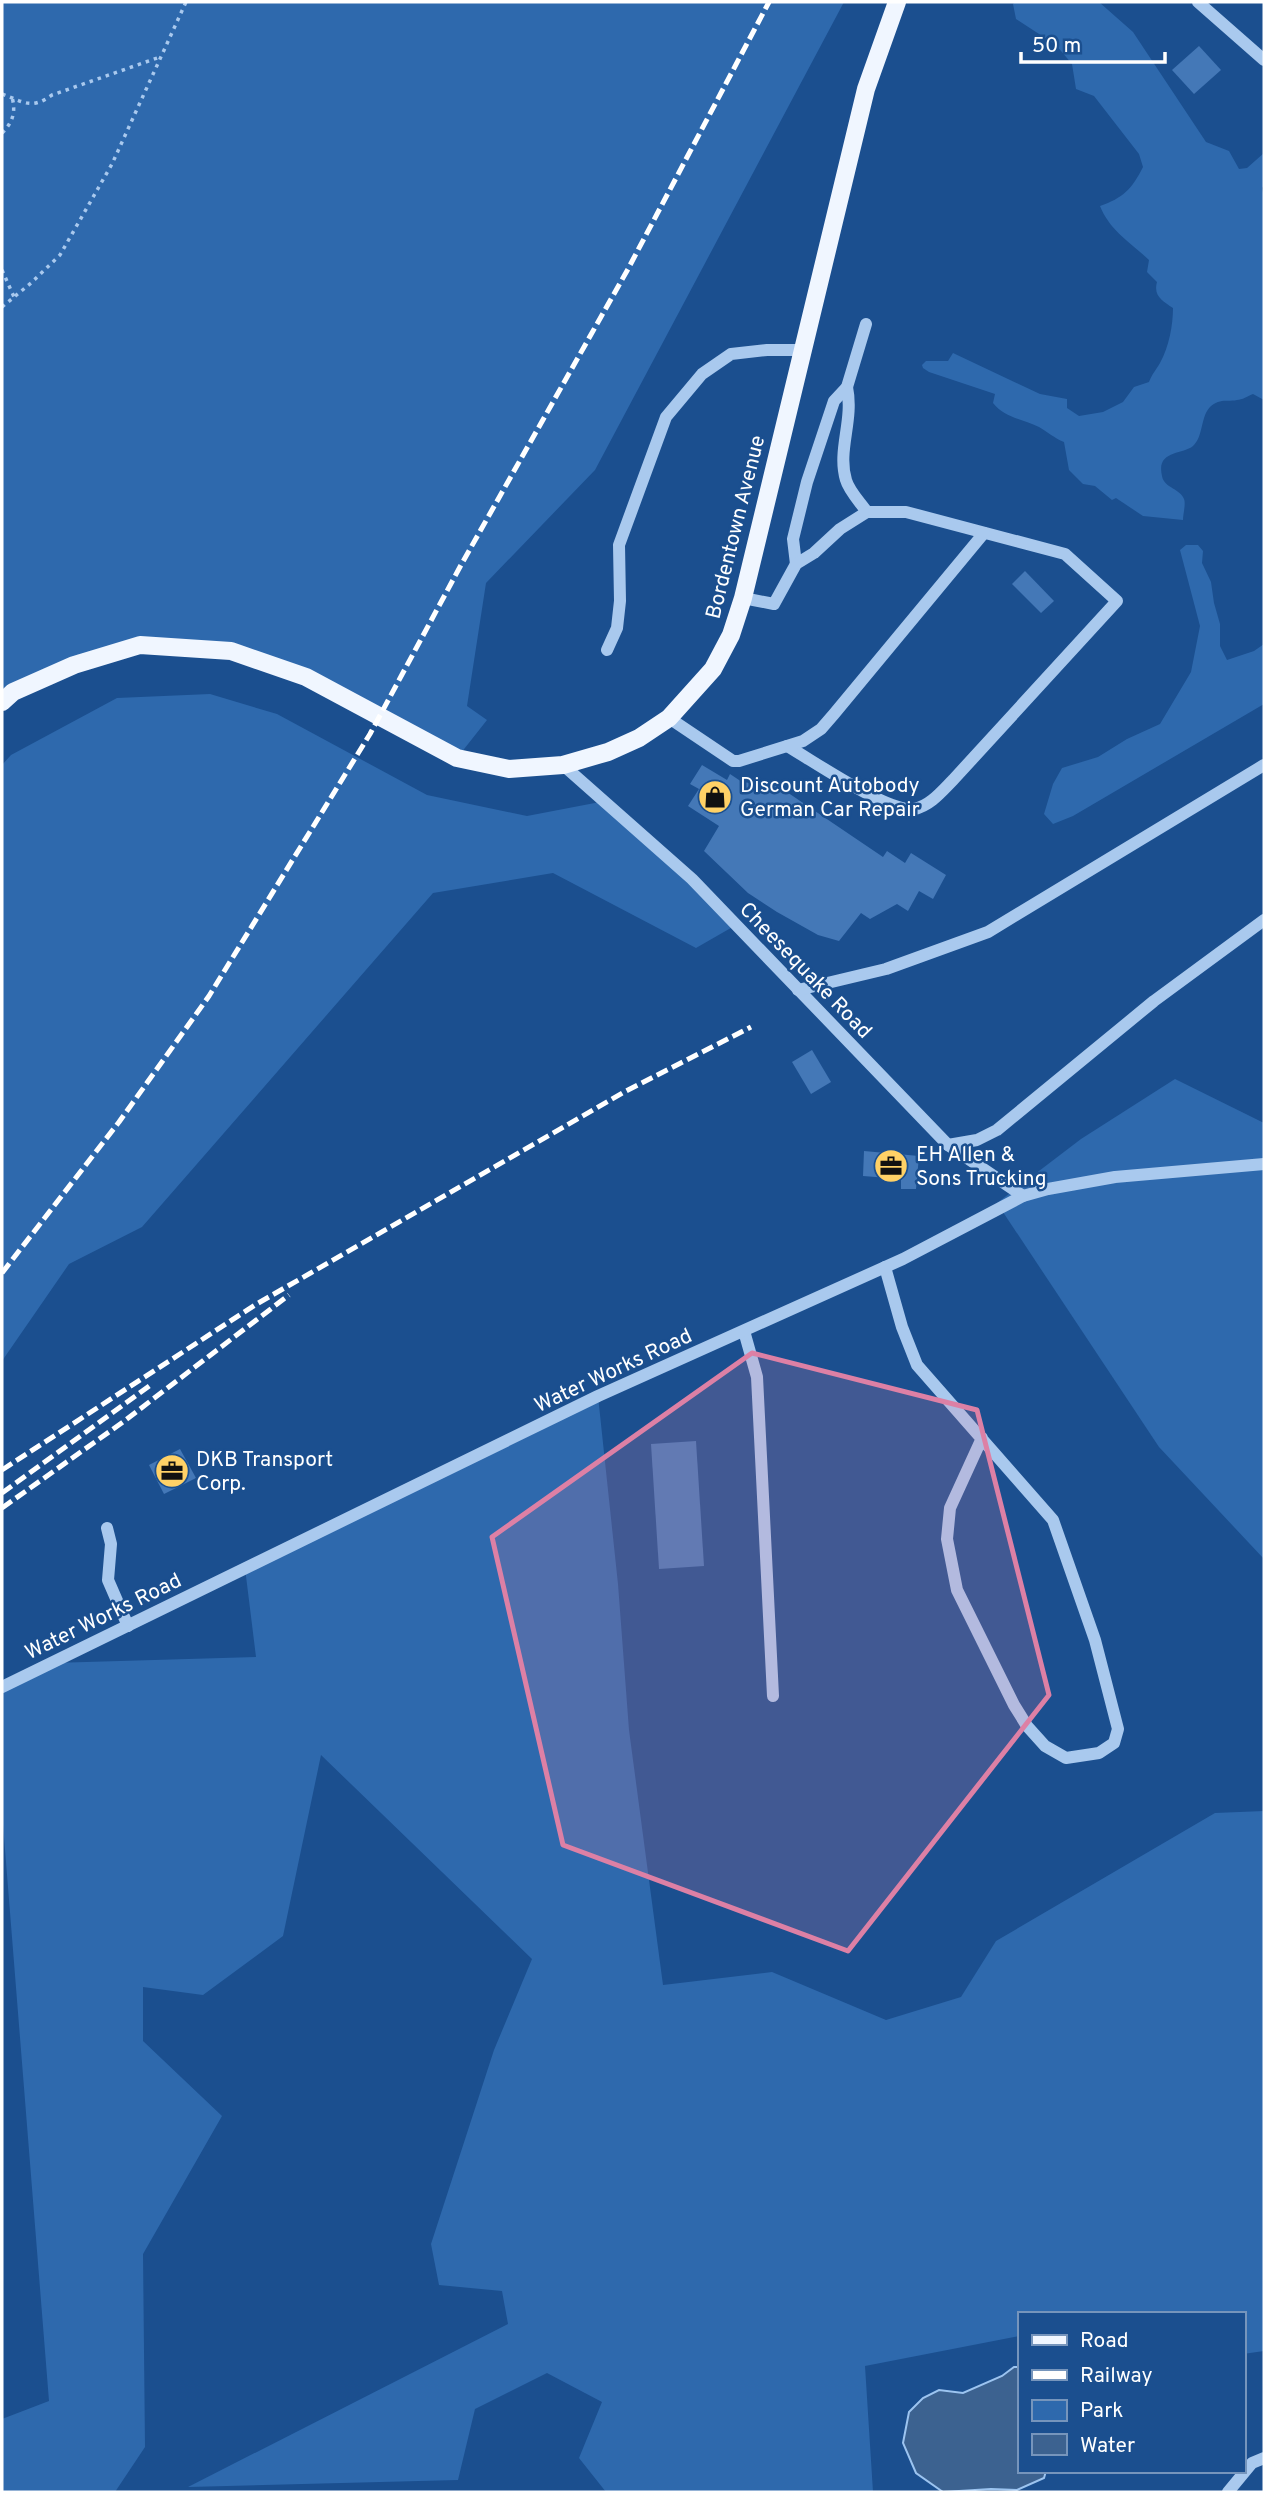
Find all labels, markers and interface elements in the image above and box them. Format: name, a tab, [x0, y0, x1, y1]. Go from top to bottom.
scale bar	[1021, 21, 1164, 65]
text: 50 m	[1032, 33, 1081, 60]
street label: Bordentown Avenue	[701, 433, 772, 622]
place label: Discount Autobody German Car Repair	[740, 773, 920, 824]
shop icon: Discount Autobody German Car Repair	[696, 778, 734, 816]
street label: Cheesequake Road	[733, 897, 877, 1045]
place label: EH Allen & Sons Trucking	[916, 1142, 1047, 1193]
office icon: EH Allen & Sons Trucking	[872, 1147, 910, 1185]
street label: Water Works Road	[531, 1323, 697, 1420]
place label: DKB Transport Corp.	[196, 1447, 333, 1498]
office icon: DKB Transport Corp.	[153, 1452, 191, 1490]
street label: Water Works Road	[21, 1568, 186, 1667]
legend	[1018, 2312, 1245, 2473]
text: Road	[1080, 2328, 1129, 2355]
text: Railway	[1080, 2363, 1153, 2390]
text: Park	[1080, 2398, 1123, 2425]
text: Water	[1080, 2433, 1135, 2460]

